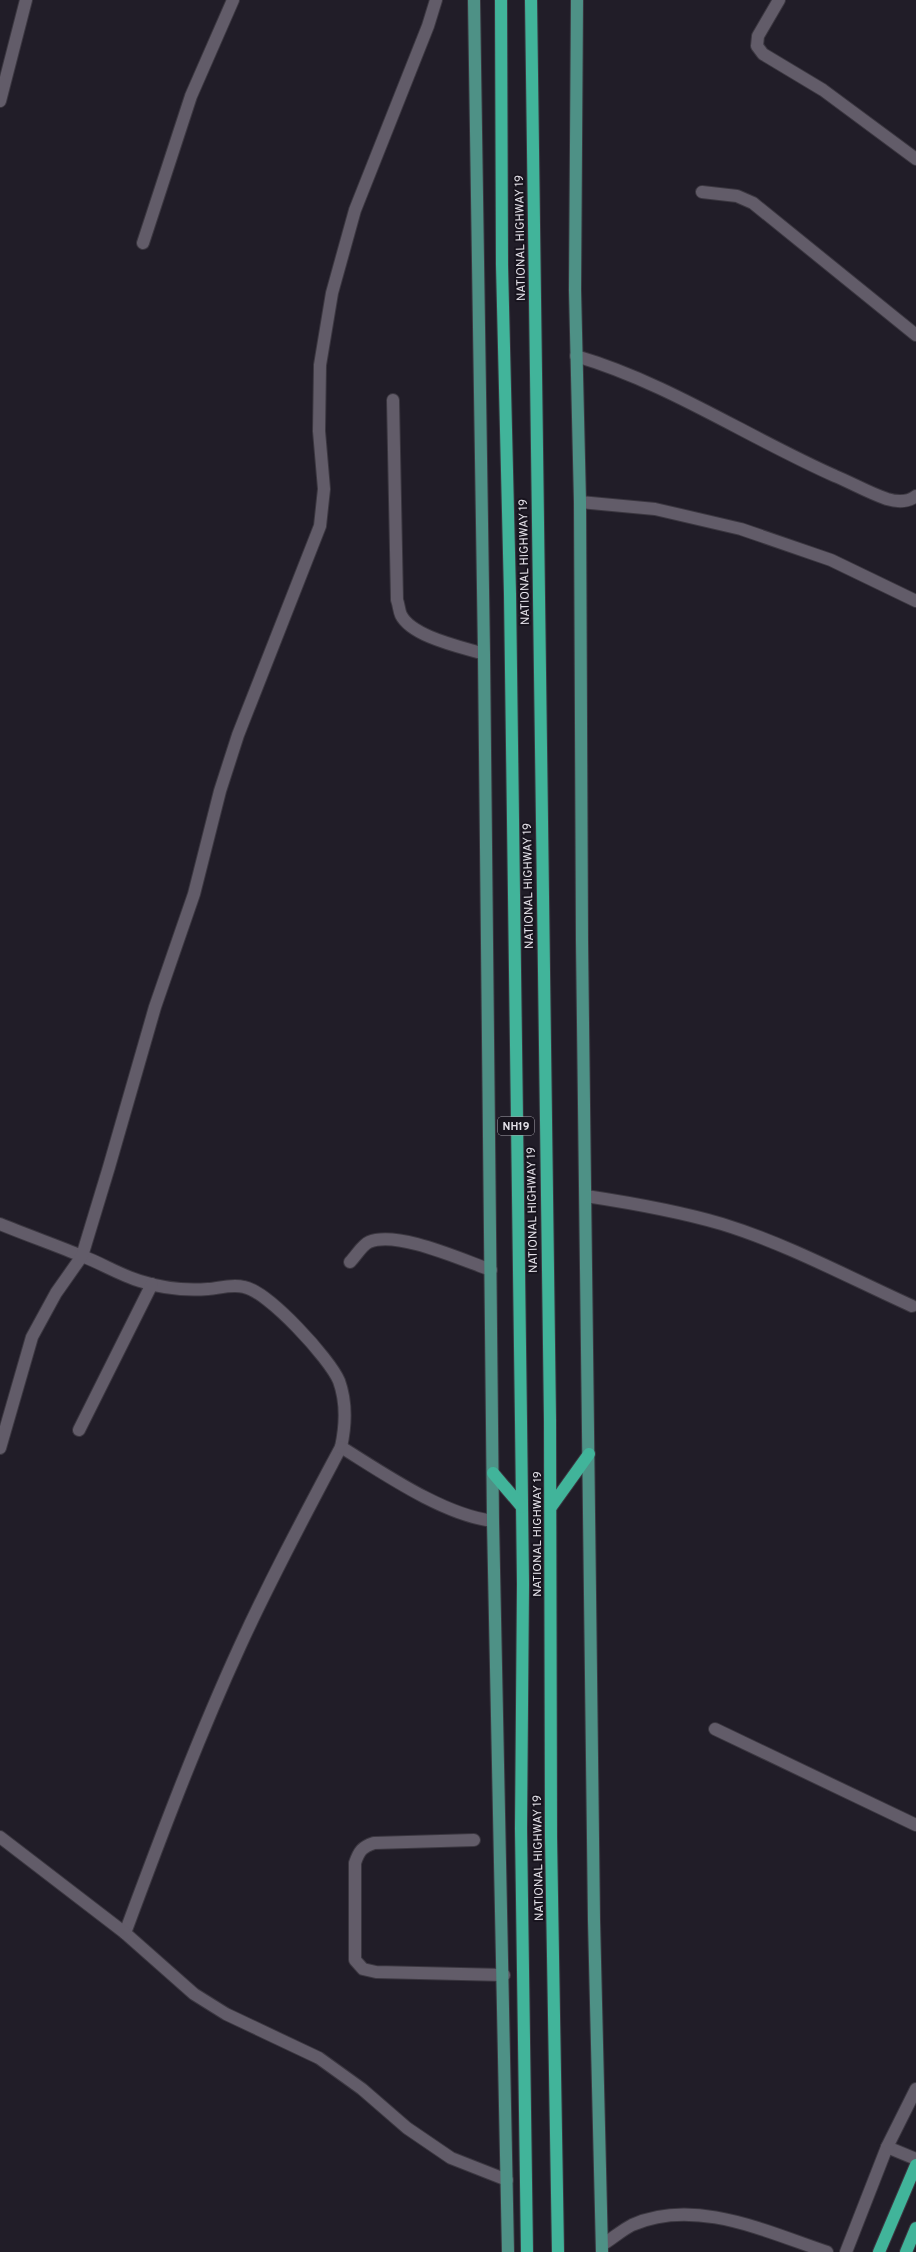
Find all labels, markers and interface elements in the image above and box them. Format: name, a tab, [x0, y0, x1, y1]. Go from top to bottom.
street label: NATIONAL HIGHWAY 19	[512, 175, 530, 301]
street label: NATIONAL HIGHWAY 19	[516, 499, 534, 625]
street label: NATIONAL HIGHWAY 19	[520, 823, 538, 949]
road number: NH19	[498, 1117, 534, 1135]
street label: NATIONAL HIGHWAY 19	[524, 1147, 542, 1273]
street label: NATIONAL HIGHWAY 19	[530, 1471, 546, 1597]
street label: NATIONAL HIGHWAY 19	[530, 1795, 548, 1921]

